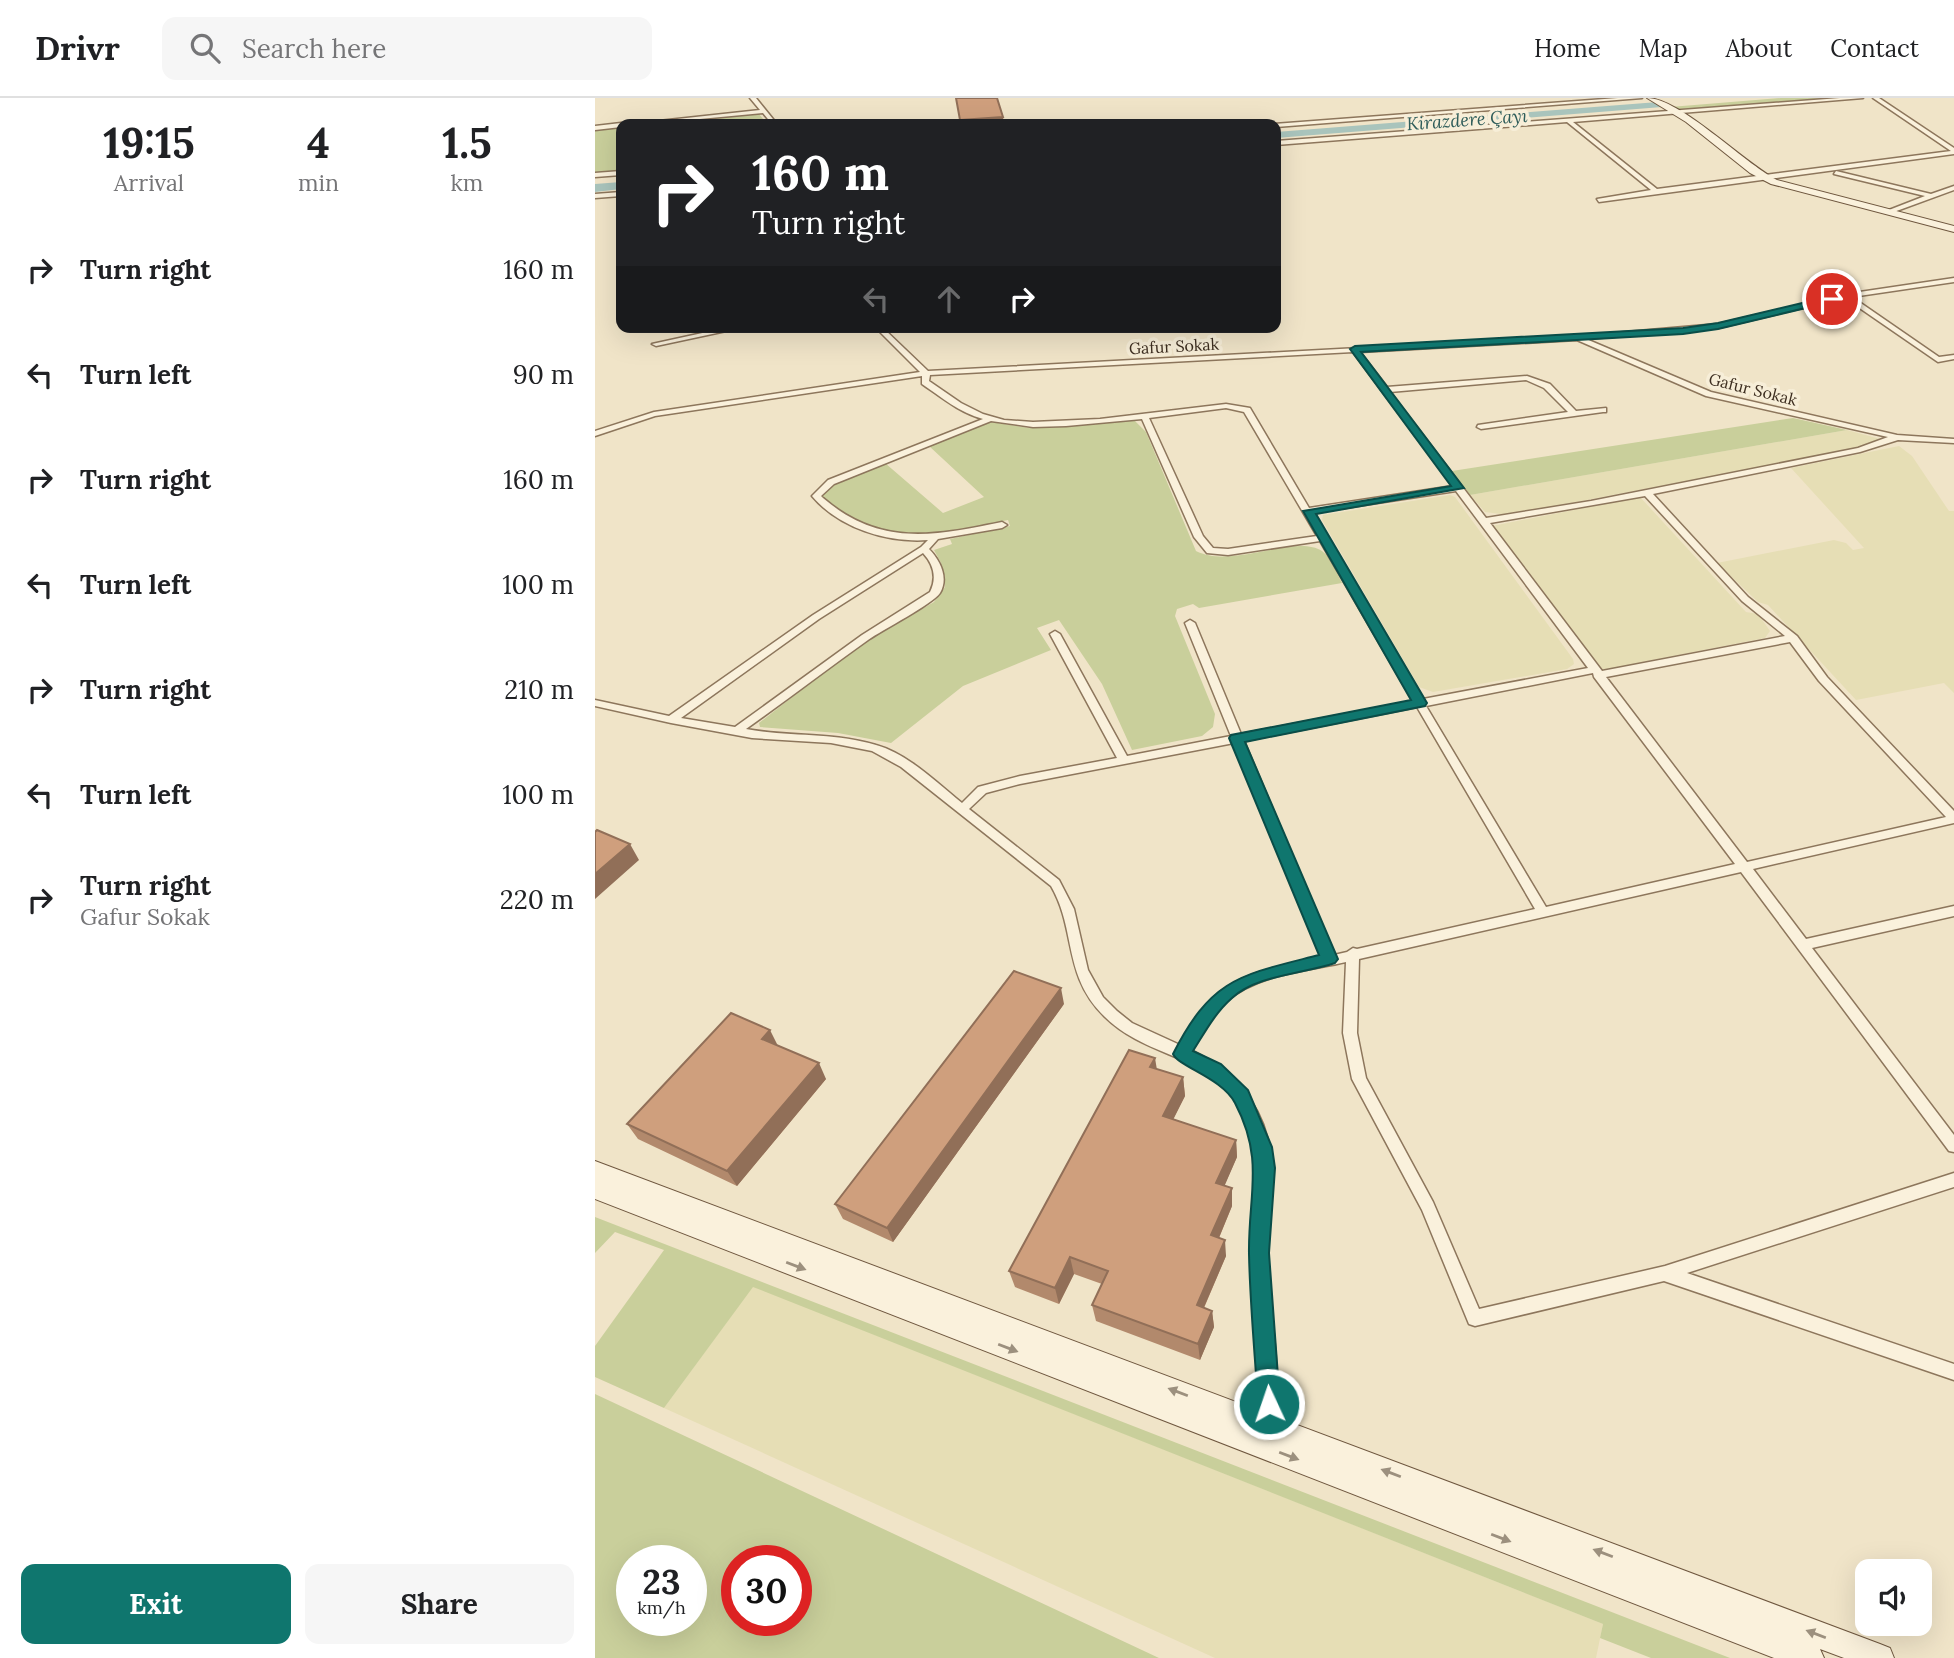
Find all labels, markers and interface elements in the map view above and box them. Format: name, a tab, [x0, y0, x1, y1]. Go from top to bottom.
search box	[162, 17, 652, 80]
text: Drivr	[35, 27, 120, 69]
icon: search	[186, 29, 224, 67]
text: Search here	[242, 32, 386, 65]
text: Home	[1534, 33, 1601, 64]
text: Map	[1639, 33, 1688, 64]
text: About	[1726, 33, 1792, 64]
text: Contact	[1830, 33, 1919, 64]
water label: Kirazdere Çayı	[1406, 104, 1528, 135]
text: 19:15	[103, 116, 195, 170]
text: 4	[307, 116, 330, 170]
text: 1.5	[442, 116, 492, 170]
text: 160 m	[752, 141, 889, 203]
icon: right	[637, 147, 728, 238]
text: Arrival	[114, 168, 184, 197]
text: min	[298, 168, 339, 197]
text: km	[450, 168, 483, 197]
text: Turn right	[752, 202, 905, 243]
icon: right	[21, 251, 59, 289]
text: Turn right	[80, 253, 211, 286]
text: 160 m	[503, 253, 574, 286]
pin	[1802, 269, 1862, 329]
icon: left	[857, 280, 895, 318]
icon: ahead	[930, 280, 968, 318]
icon: right	[1003, 280, 1041, 318]
icon: arrive	[1813, 280, 1851, 318]
street label: Gafur Sokak	[1128, 334, 1220, 358]
icon: left	[21, 356, 59, 394]
text: Turn left	[80, 358, 191, 391]
text: 90 m	[513, 358, 574, 391]
street label: Gafur Sokak	[1707, 368, 1800, 410]
icon: right	[21, 461, 59, 499]
text: Turn right	[80, 463, 211, 496]
text: 160 m	[503, 463, 574, 496]
icon: left	[21, 566, 59, 604]
text: Turn left	[80, 568, 191, 601]
text: 100 m	[502, 568, 574, 601]
icon: right	[21, 671, 59, 709]
text: Turn right	[80, 673, 211, 706]
text: 210 m	[504, 673, 574, 706]
icon: left	[21, 776, 59, 814]
text: Turn left	[80, 778, 191, 811]
text: 100 m	[502, 778, 574, 811]
text: Turn right	[80, 869, 211, 902]
icon: right	[21, 881, 59, 919]
text: 220 m	[500, 883, 574, 916]
text: Gafur Sokak	[80, 902, 210, 931]
one-way arrow	[785, 1261, 806, 1272]
one-way arrow	[998, 1342, 1019, 1353]
position arrow	[1232, 1367, 1306, 1441]
one-way arrow	[1167, 1387, 1188, 1398]
one-way arrow	[1279, 1451, 1300, 1462]
one-way arrow	[1380, 1467, 1401, 1478]
one-way arrow	[1491, 1533, 1512, 1544]
speed limit sign: 30	[721, 1545, 812, 1636]
one-way arrow	[1593, 1548, 1614, 1559]
text: 23	[642, 1559, 681, 1604]
map controls	[1855, 1559, 1932, 1636]
button: sound	[1855, 1559, 1932, 1636]
button: Exit	[21, 1564, 291, 1644]
button: Share	[305, 1564, 574, 1644]
text: km/h	[637, 1596, 686, 1619]
one-way arrow	[1806, 1628, 1827, 1639]

